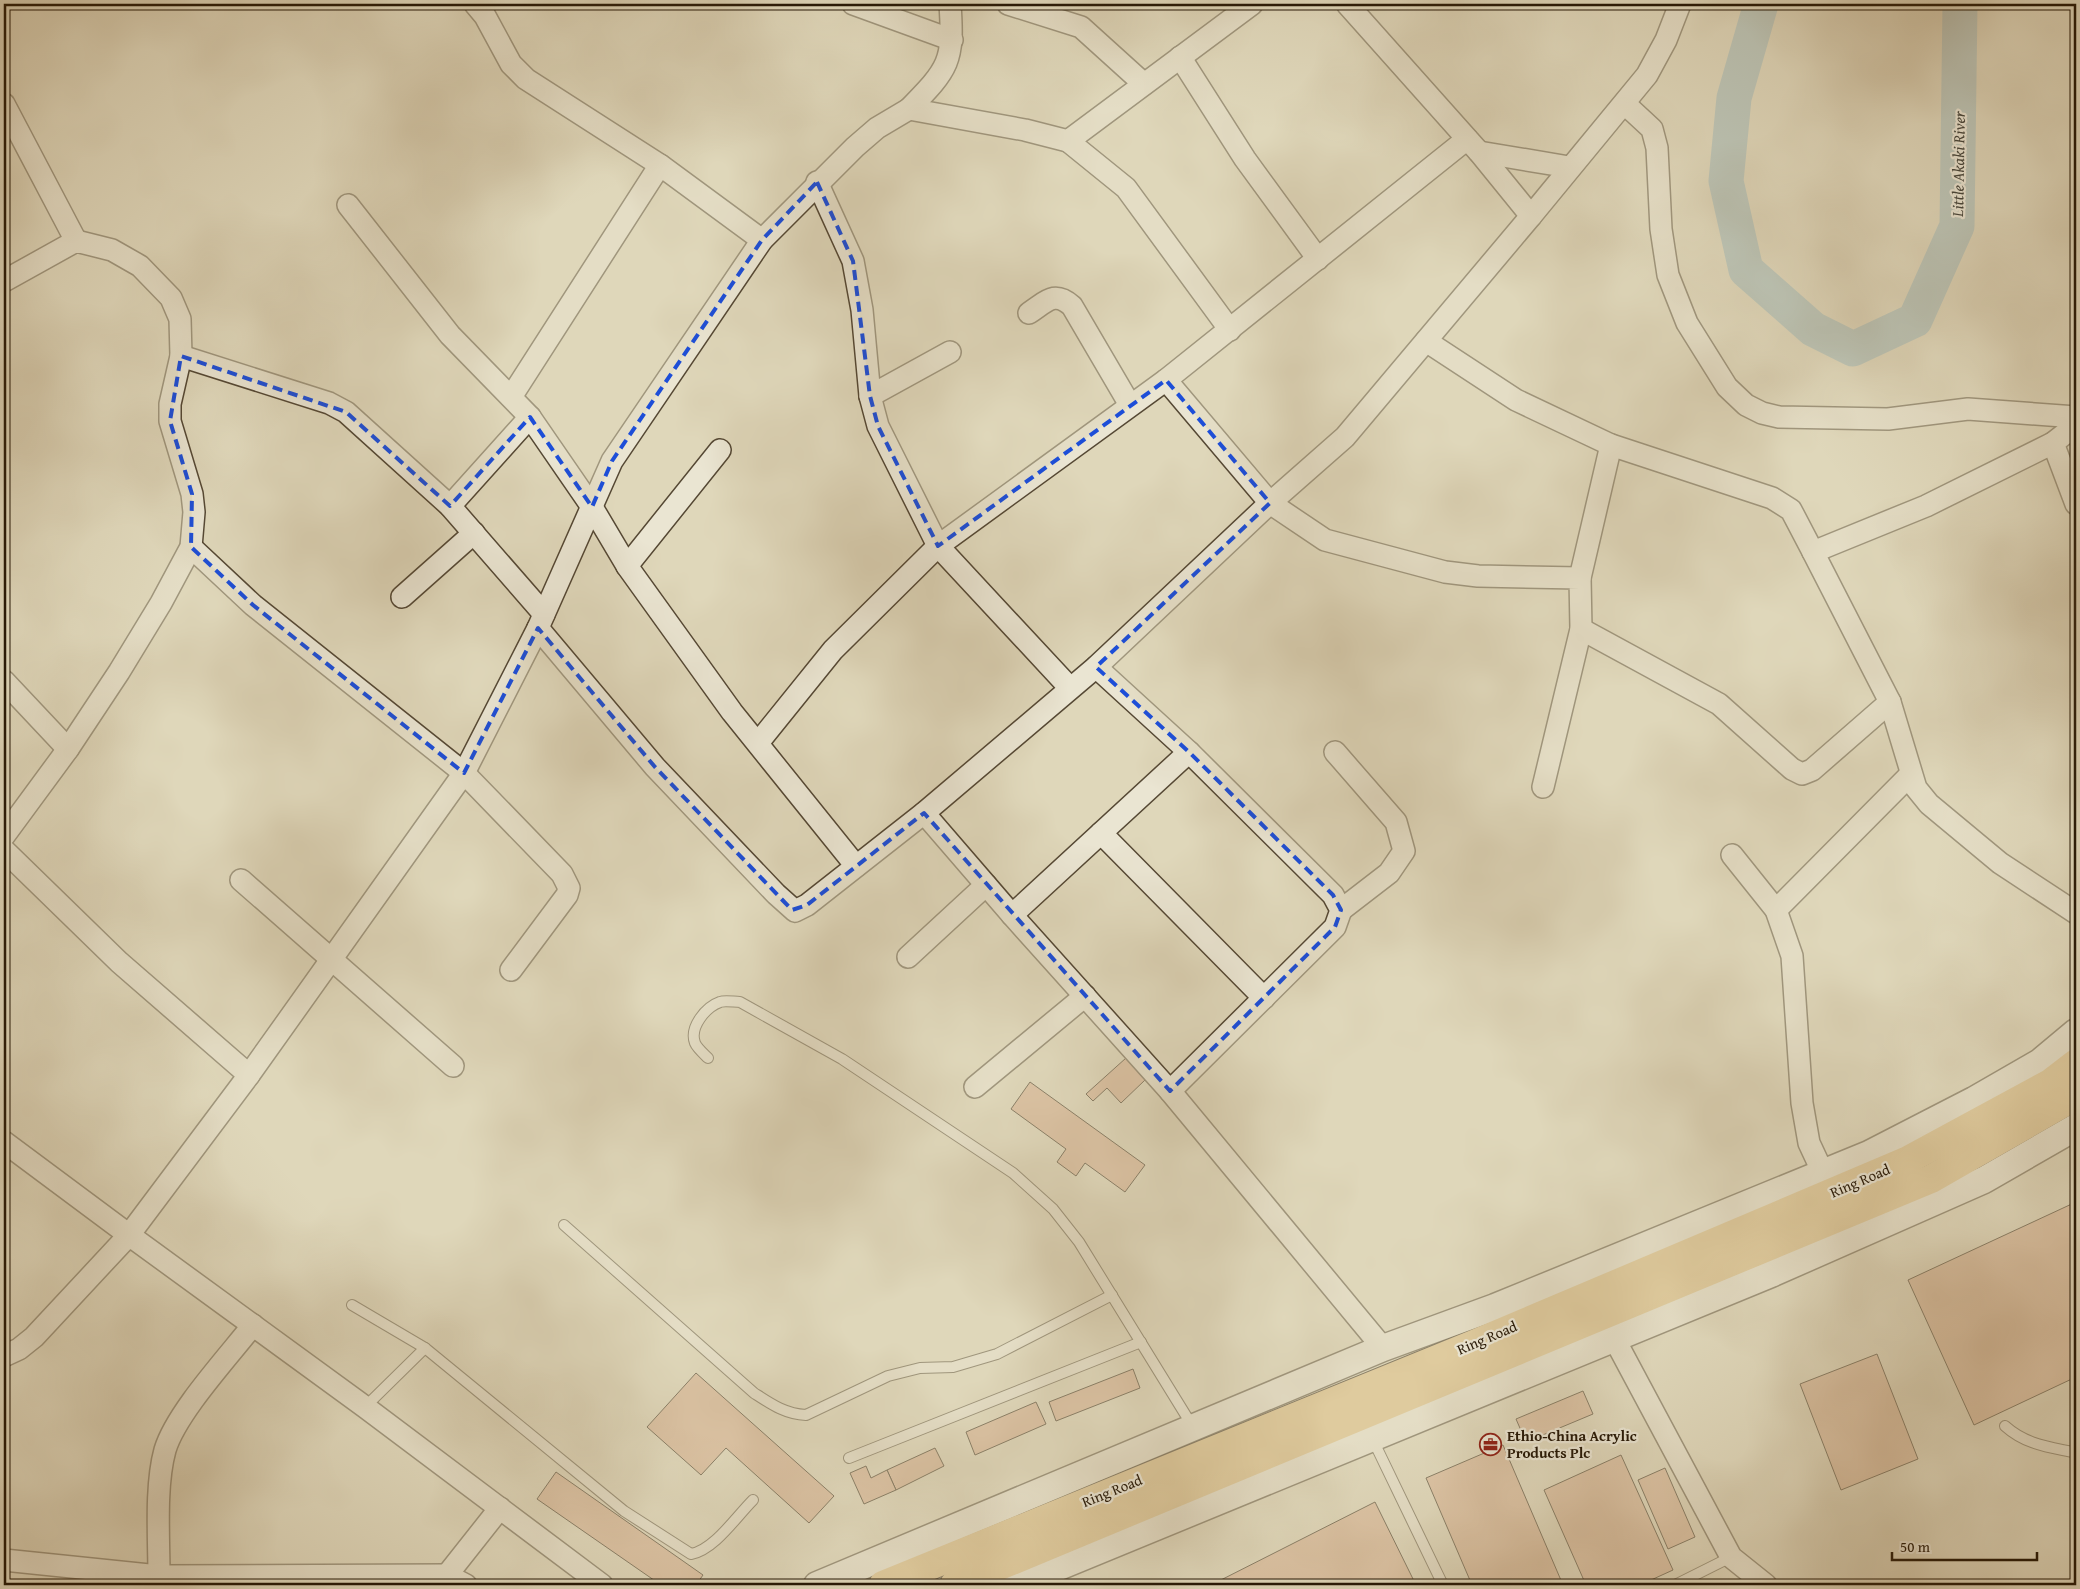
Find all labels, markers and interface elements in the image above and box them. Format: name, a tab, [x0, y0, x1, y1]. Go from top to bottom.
water label: Little Akaki River	[1945, 110, 1971, 218]
street label: Ring Road	[1827, 1158, 1893, 1203]
street label: Ring Road	[1454, 1315, 1520, 1360]
place label: Ethio-China Acrylic Products Plc	[1507, 1425, 1637, 1463]
office icon: Ethio-China Acrylic Products Plc	[1479, 1433, 1503, 1457]
street label: Ring Road	[1078, 1469, 1145, 1512]
scale bar	[1892, 1529, 2038, 1561]
text: 50 m	[1900, 1536, 1931, 1557]

